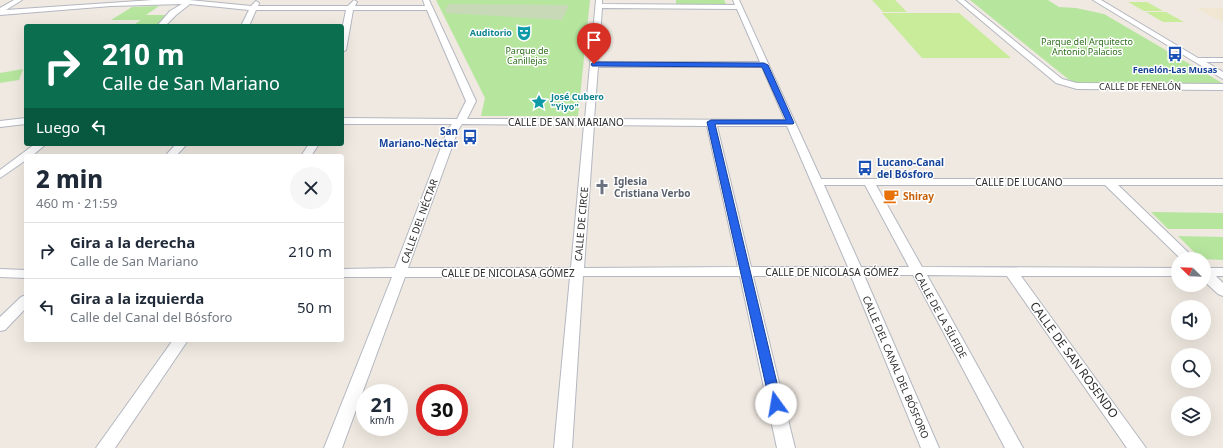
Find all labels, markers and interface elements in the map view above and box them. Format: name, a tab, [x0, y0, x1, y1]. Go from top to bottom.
pin	[577, 23, 611, 64]
theatre icon: Auditorio	[515, 24, 533, 42]
place label: Auditorio	[470, 26, 512, 39]
icon: arrive	[583, 29, 605, 51]
text: 210 m	[102, 35, 185, 73]
park label: Parque del Arquitecto Antonio Palacios	[1041, 35, 1133, 58]
icon: right	[36, 40, 88, 92]
park label: Parque de Canillejas	[505, 44, 549, 67]
bus stop icon: Fenelón-Las Musas	[1166, 45, 1184, 63]
place label: Fenelón-Las Musas	[1133, 63, 1218, 76]
text: Calle de San Mariano	[102, 71, 280, 95]
street label: CALLE DE FENELÓN	[1099, 80, 1181, 93]
place label: José Cubero "Yiyo"	[550, 90, 604, 113]
place icon: José Cubero "Yiyo"	[530, 93, 548, 111]
street label: CALLE DE SAN MARIANO	[508, 115, 624, 129]
icon: left	[88, 116, 110, 138]
text: Luego	[36, 117, 80, 137]
place label: San Mariano-Néctar	[379, 124, 459, 150]
bus stop icon: San Mariano-Néctar	[461, 128, 479, 146]
place label: Lucano-Canal del Bósforo	[877, 155, 944, 181]
bus stop icon: Lucano-Canal del Bósforo	[856, 159, 874, 177]
text: 2 min	[36, 162, 103, 195]
button: close	[290, 167, 332, 209]
place label: Iglesia Cristiana Verbo	[614, 174, 691, 200]
street label: CALLE DE LUCANO	[975, 175, 1063, 189]
street label: CALLE DEL NÉCTAR	[397, 176, 441, 265]
church icon: Iglesia Cristiana Verbo	[593, 178, 611, 196]
street label: CALLE DE CIRCE	[571, 186, 591, 262]
cafe icon: Shiray	[882, 187, 900, 205]
place label: Shiray	[903, 189, 934, 203]
text: 460 m · 21:59	[36, 194, 117, 212]
text: Gira a la derecha	[70, 232, 195, 252]
icon: right	[36, 240, 58, 262]
text: 210 m	[288, 241, 332, 261]
text: Calle de San Mariano	[70, 252, 198, 270]
north arrow	[1171, 252, 1211, 292]
map controls	[1171, 252, 1211, 436]
street label: CALLE DE NICOLASA GÓMEZ	[765, 265, 899, 279]
street label: CALLE DE NICOLASA GÓMEZ	[441, 266, 575, 280]
street label: CALLE DE LA SÍLFIDE	[911, 269, 971, 361]
text: Gira a la izquierda	[70, 288, 204, 308]
street label: CALLE DEL CANAL DEL BÓSFORO	[859, 293, 933, 441]
icon: left	[36, 296, 58, 318]
text: 50 m	[297, 297, 332, 317]
street label: CALLE DE SAN ROSENDO	[1026, 298, 1122, 421]
button: sound	[1171, 300, 1211, 340]
text: Calle del Canal del Bósforo	[70, 308, 232, 326]
button: search	[1171, 348, 1211, 388]
position arrow	[755, 383, 797, 425]
speed limit sign: 30	[416, 384, 468, 436]
text: 21	[371, 391, 393, 418]
button: layers	[1171, 396, 1211, 436]
text: km/h	[370, 413, 394, 427]

